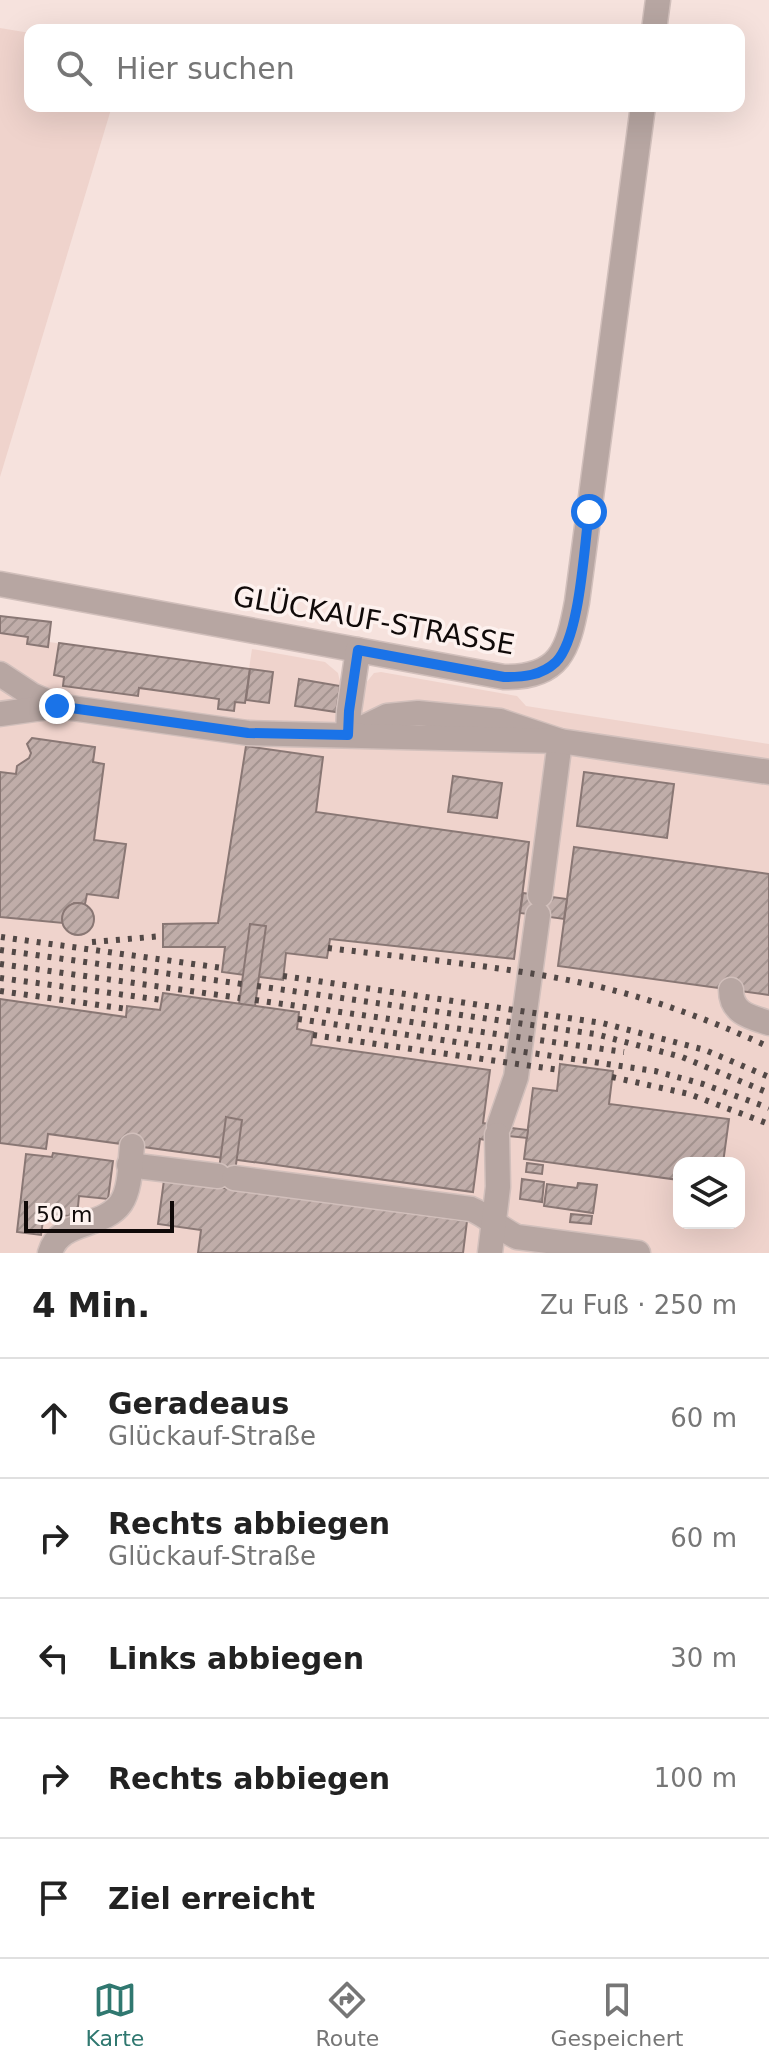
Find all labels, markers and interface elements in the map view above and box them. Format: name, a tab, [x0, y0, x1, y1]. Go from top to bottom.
search box	[24, 24, 745, 112]
icon: search	[52, 46, 96, 90]
text: Hier suchen	[116, 51, 295, 86]
route start	[571, 494, 607, 530]
street label: GLÜCKAUF-STRASSE	[231, 578, 517, 662]
route end	[39, 688, 75, 724]
map controls	[673, 1157, 745, 1229]
button: layers	[673, 1157, 745, 1229]
scale bar	[24, 1197, 174, 1233]
text: 50 m	[36, 1202, 92, 1227]
text: 4 Min.	[32, 1285, 150, 1325]
text: Zu Fuß · 250 m	[540, 1290, 737, 1320]
text: Geradeaus	[108, 1386, 289, 1421]
icon: ahead	[32, 1396, 76, 1440]
text: 60 m	[670, 1403, 737, 1433]
text: Glückauf-Straße	[108, 1421, 316, 1451]
text: Rechts abbiegen	[108, 1506, 390, 1541]
icon: right	[32, 1516, 76, 1560]
text: 60 m	[670, 1523, 737, 1553]
text: Glückauf-Straße	[108, 1541, 316, 1571]
icon: left	[32, 1636, 76, 1680]
text: Links abbiegen	[108, 1641, 364, 1676]
text: 30 m	[670, 1643, 737, 1673]
icon: right	[32, 1756, 76, 1800]
text: Rechts abbiegen	[108, 1761, 390, 1796]
text: 100 m	[654, 1763, 737, 1793]
icon: arrive	[32, 1876, 76, 1920]
text: Ziel erreicht	[108, 1881, 315, 1916]
tab: Karte	[86, 1978, 144, 2051]
tab: Route	[315, 1978, 379, 2051]
tab: Gespeichert	[551, 1978, 683, 2051]

